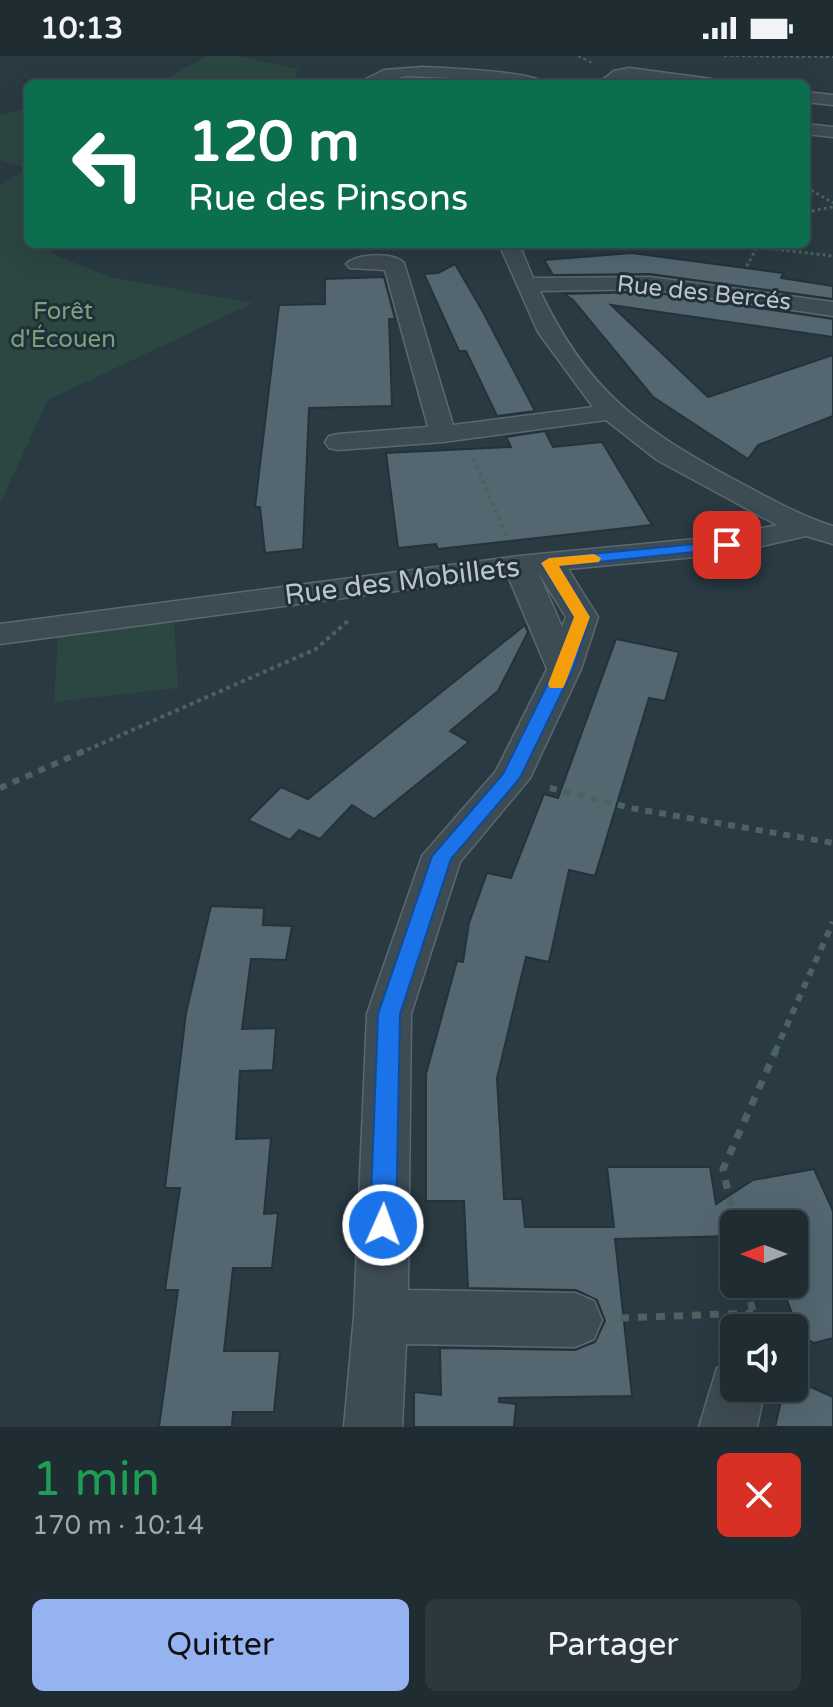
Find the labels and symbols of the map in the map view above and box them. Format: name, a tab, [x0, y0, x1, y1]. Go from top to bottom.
street label: Rue des Bercés	[616, 269, 792, 317]
park label: Forêt d'Écouen	[10, 297, 116, 354]
pin	[693, 511, 761, 579]
street label: Rue des Mobillets	[283, 550, 521, 612]
position arrow	[341, 1183, 425, 1267]
north arrow	[720, 1210, 808, 1298]

